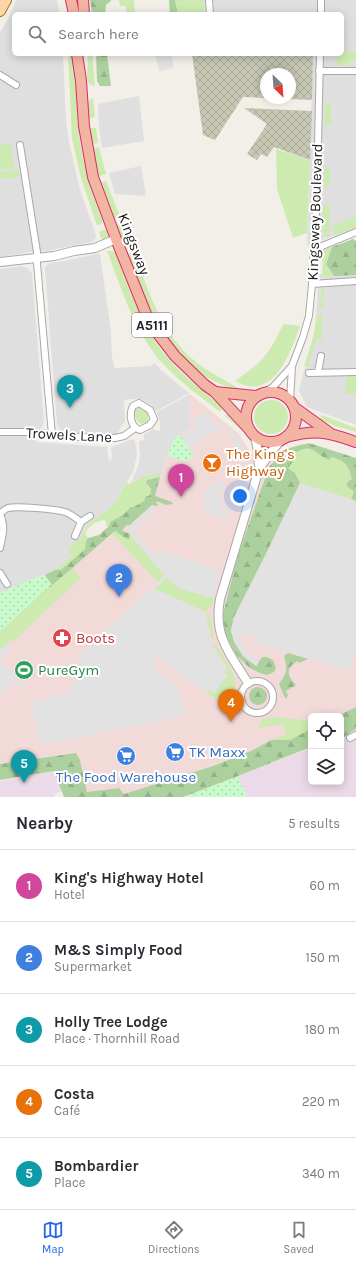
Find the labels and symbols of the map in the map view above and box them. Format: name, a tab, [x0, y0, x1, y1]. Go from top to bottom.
north arrow	[260, 68, 296, 104]
street label: Kingsway Boulevard	[304, 143, 326, 281]
street label: Kingsway	[114, 210, 154, 278]
road number: A5111	[132, 313, 172, 337]
pin: 3	[57, 375, 83, 408]
street label: Trowels Lane	[25, 424, 113, 446]
place label: The King's Highway	[226, 445, 295, 480]
bar icon: The King's Highway	[201, 452, 223, 474]
pin: 1	[168, 464, 194, 497]
your location	[230, 486, 250, 506]
pin: 2	[106, 564, 132, 597]
pharmacy icon: Boots	[51, 627, 73, 649]
place label: Boots	[76, 629, 115, 647]
sports icon: PureGym	[13, 659, 35, 681]
place label: PureGym	[38, 661, 99, 679]
pin: 4	[218, 689, 244, 722]
supermarket icon: TK Maxx	[164, 741, 186, 763]
place label: TK Maxx	[189, 743, 246, 761]
supermarket icon: The Food Warehouse	[115, 745, 137, 767]
pin: 5	[11, 750, 37, 783]
place label: The Food Warehouse	[56, 768, 196, 786]

